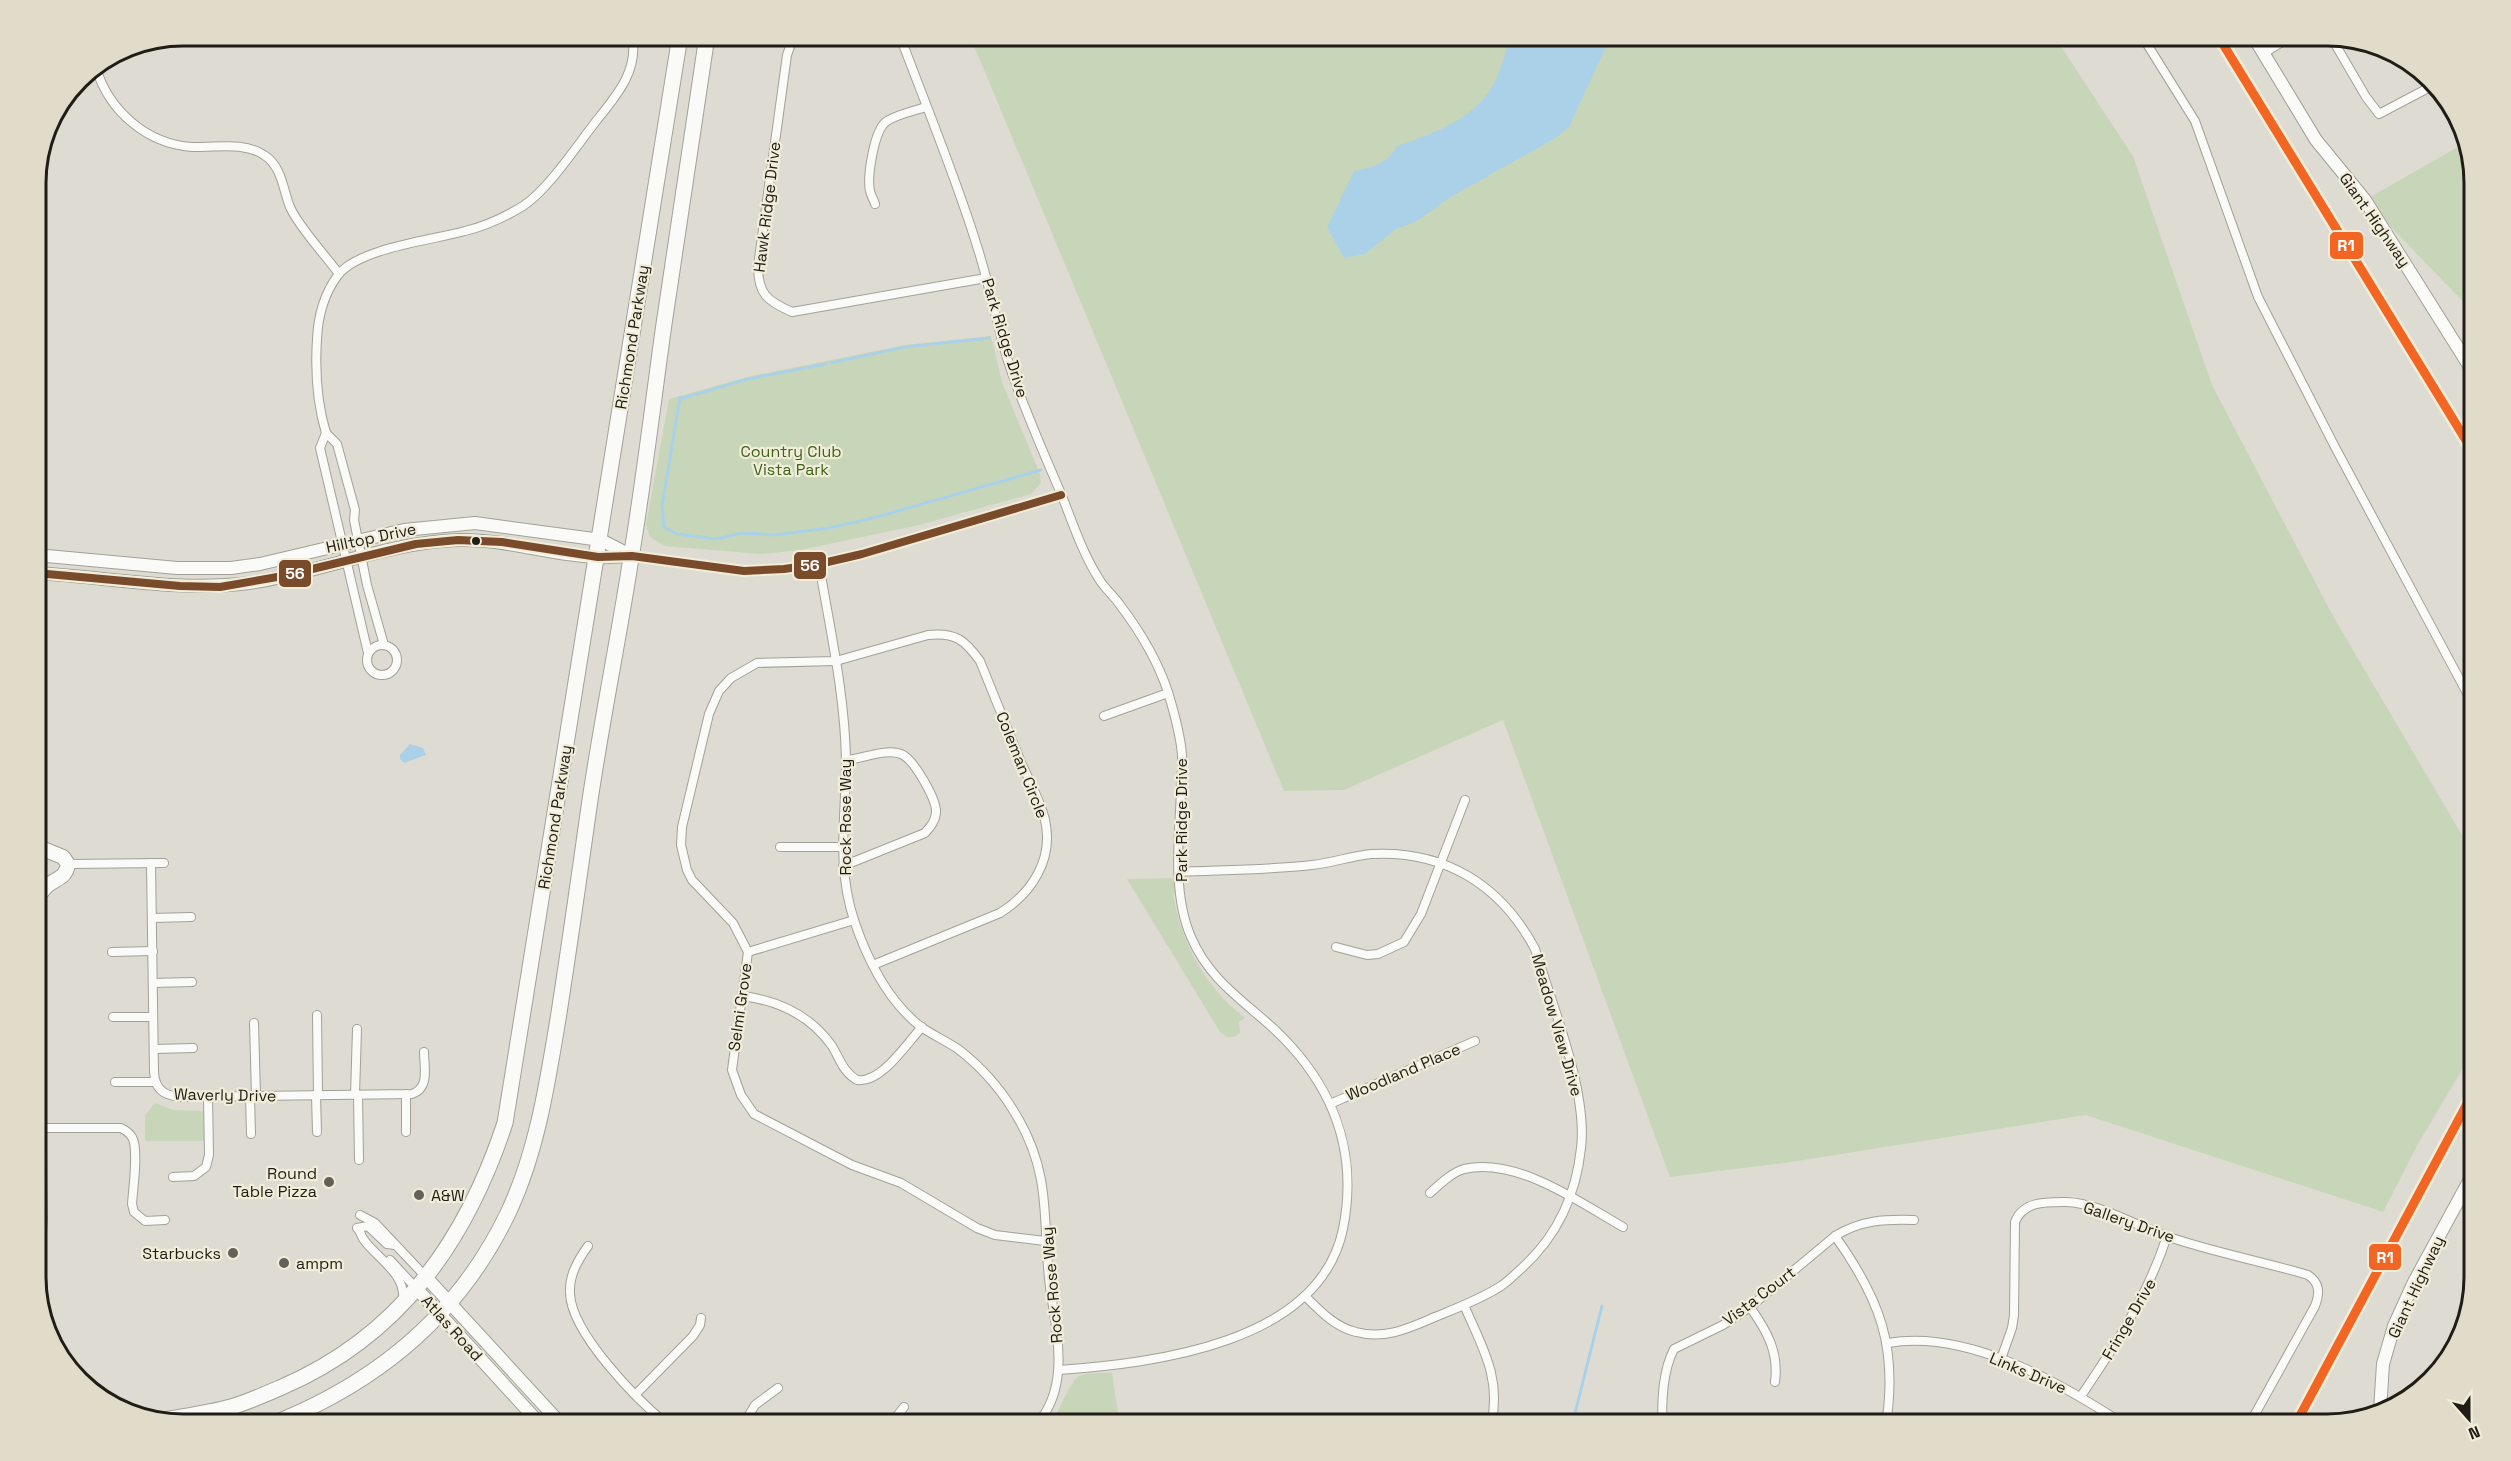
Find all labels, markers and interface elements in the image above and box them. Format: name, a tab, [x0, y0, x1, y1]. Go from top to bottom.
street label: Hawk Ridge Drive	[749, 140, 785, 274]
street label: Giant Highway	[2335, 169, 2415, 271]
line badge: R1	[2329, 231, 2364, 260]
text: R1	[2337, 235, 2355, 256]
street label: Richmond Parkway	[610, 263, 654, 411]
street label: Park Ridge Drive	[977, 276, 1033, 400]
park label: Country Club Vista Park	[740, 441, 842, 480]
street label: Hilltop Drive	[324, 518, 418, 558]
unlabelled marker	[470, 535, 482, 547]
line badge: 56	[793, 551, 827, 580]
text: 56	[800, 555, 820, 576]
line badge: 56	[278, 559, 312, 588]
text: 56	[285, 563, 305, 584]
street label: Coleman Circle	[991, 709, 1053, 821]
street label: Richmond Parkway	[533, 743, 577, 891]
street label: Park Ridge Drive	[1171, 758, 1192, 882]
street label: Rock Rose Way	[835, 759, 856, 875]
street label: Meadow View Drive	[1527, 951, 1587, 1099]
street label: Selmi Grove	[723, 962, 757, 1052]
street label: Woodland Place	[1342, 1038, 1464, 1106]
street label: Waverly Drive	[174, 1084, 276, 1106]
place label: Round Table Pizza	[233, 1163, 317, 1202]
marker: Round Table Pizza	[322, 1175, 336, 1189]
place label: A&W	[431, 1185, 465, 1206]
marker: A&W	[412, 1188, 426, 1202]
street label: Gallery Drive	[2081, 1197, 2177, 1247]
street label: Rock Rose Way	[1036, 1226, 1068, 1344]
street label: Giant Highway	[2383, 1232, 2449, 1342]
place label: Starbucks	[142, 1243, 221, 1264]
line badge: R1	[2368, 1243, 2402, 1271]
marker: Starbucks	[226, 1246, 240, 1260]
text: R1	[2376, 1247, 2394, 1268]
place label: ampm	[296, 1253, 343, 1274]
marker: ampm	[277, 1256, 291, 1270]
street label: Vista Court	[1718, 1262, 1800, 1330]
street label: Fringe Drive	[2097, 1275, 2161, 1363]
street label: Atlas Road	[417, 1290, 487, 1366]
street label: Links Drive	[1986, 1347, 2070, 1399]
north arrow	[2439, 1389, 2499, 1449]
text: N	[2465, 1421, 2483, 1444]

